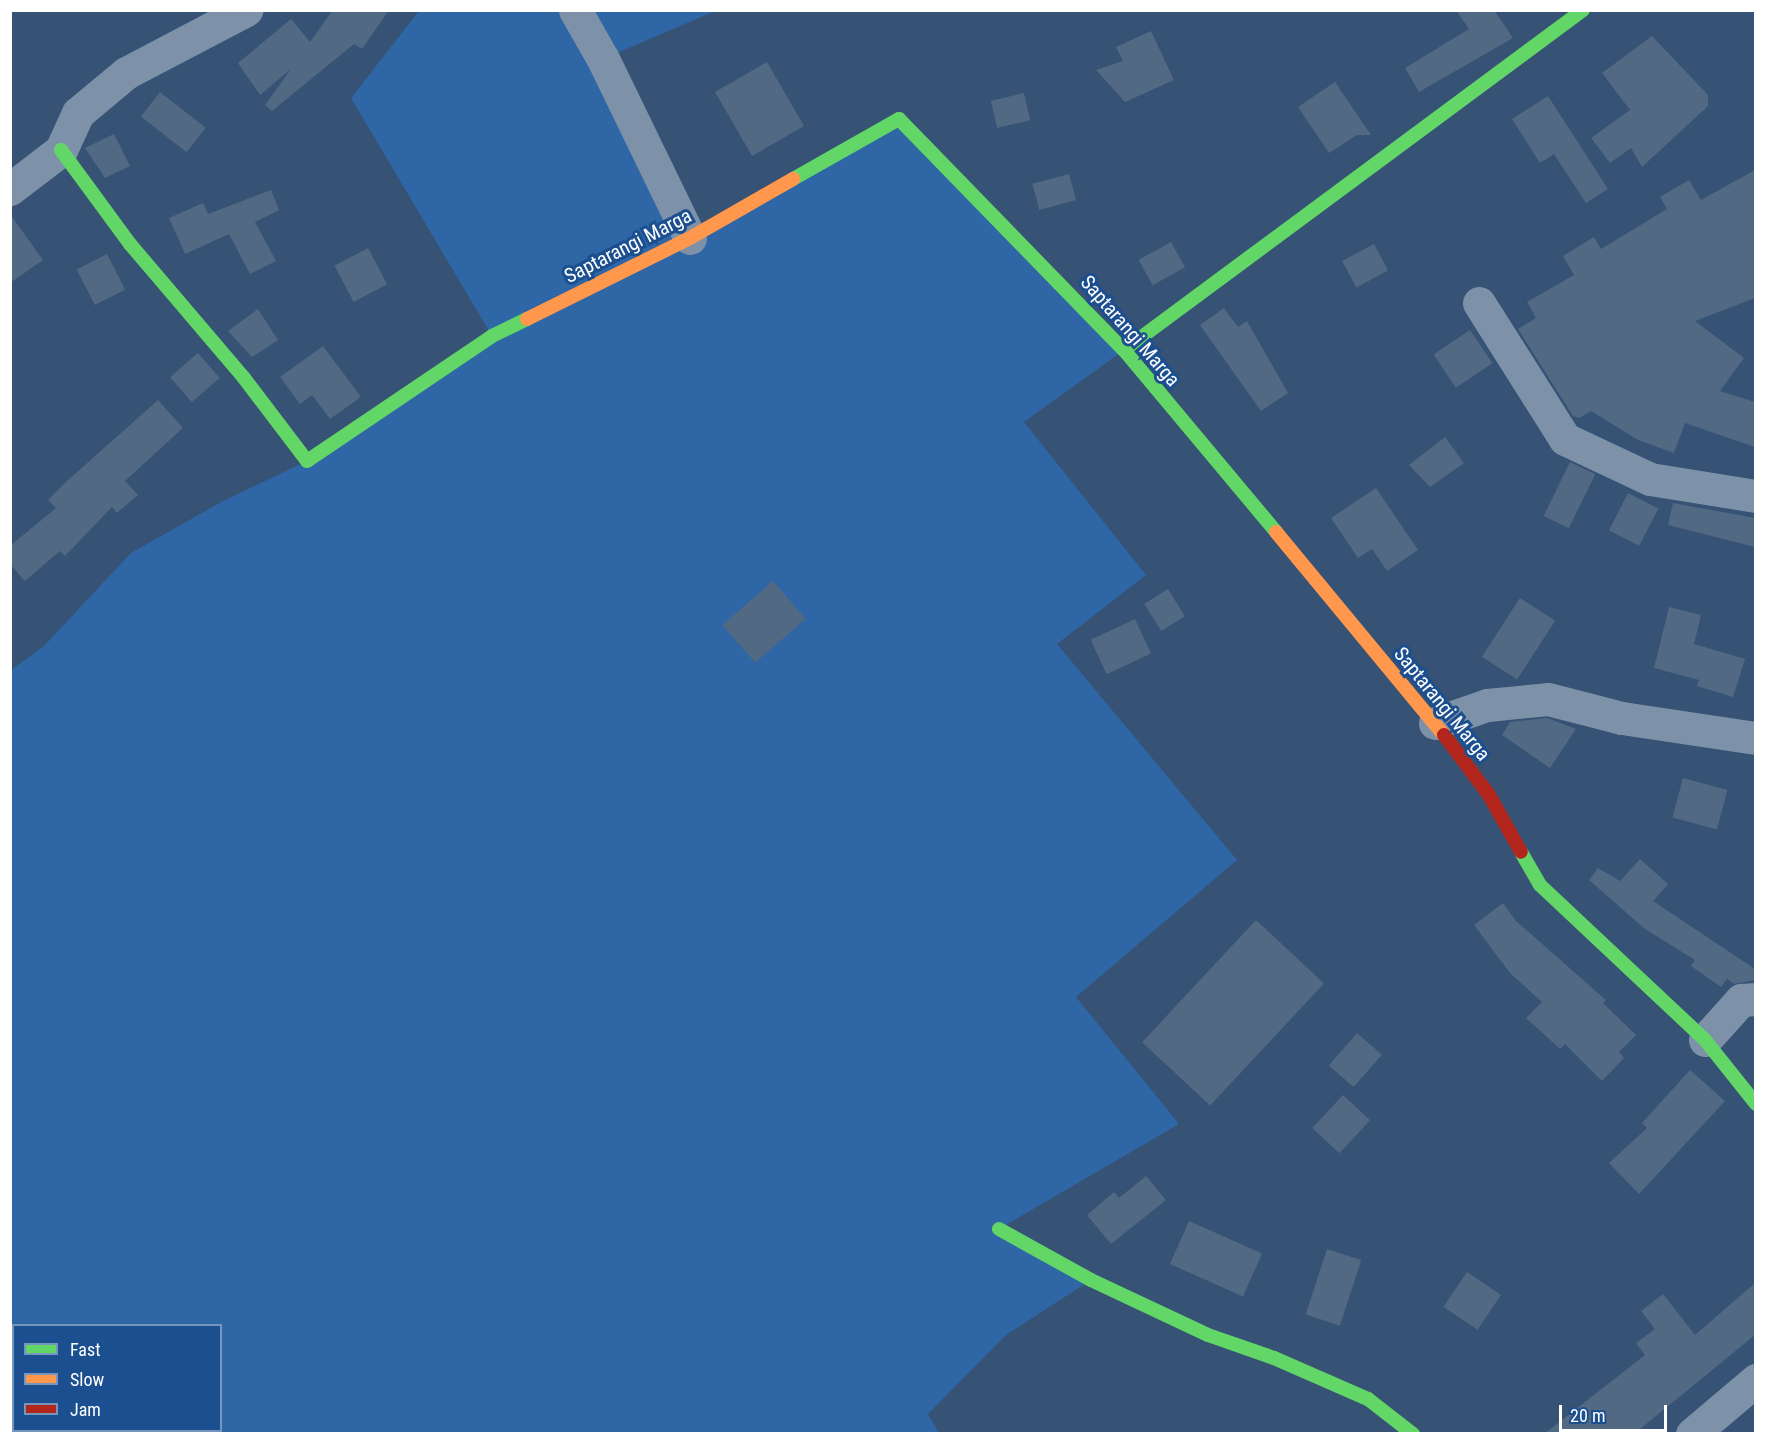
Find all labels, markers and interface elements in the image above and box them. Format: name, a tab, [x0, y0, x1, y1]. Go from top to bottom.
street label: Saptarangi Marga	[560, 204, 696, 288]
street label: Saptarangi Marga	[1075, 271, 1185, 391]
street label: Saptarangi Marga	[1389, 642, 1495, 766]
legend	[12, 1324, 222, 1432]
text: Fast	[70, 1339, 101, 1360]
text: Slow	[70, 1369, 104, 1390]
scale bar	[1562, 1393, 1670, 1431]
text: Jam	[70, 1399, 101, 1420]
text: 20 m	[1570, 1405, 1605, 1426]

